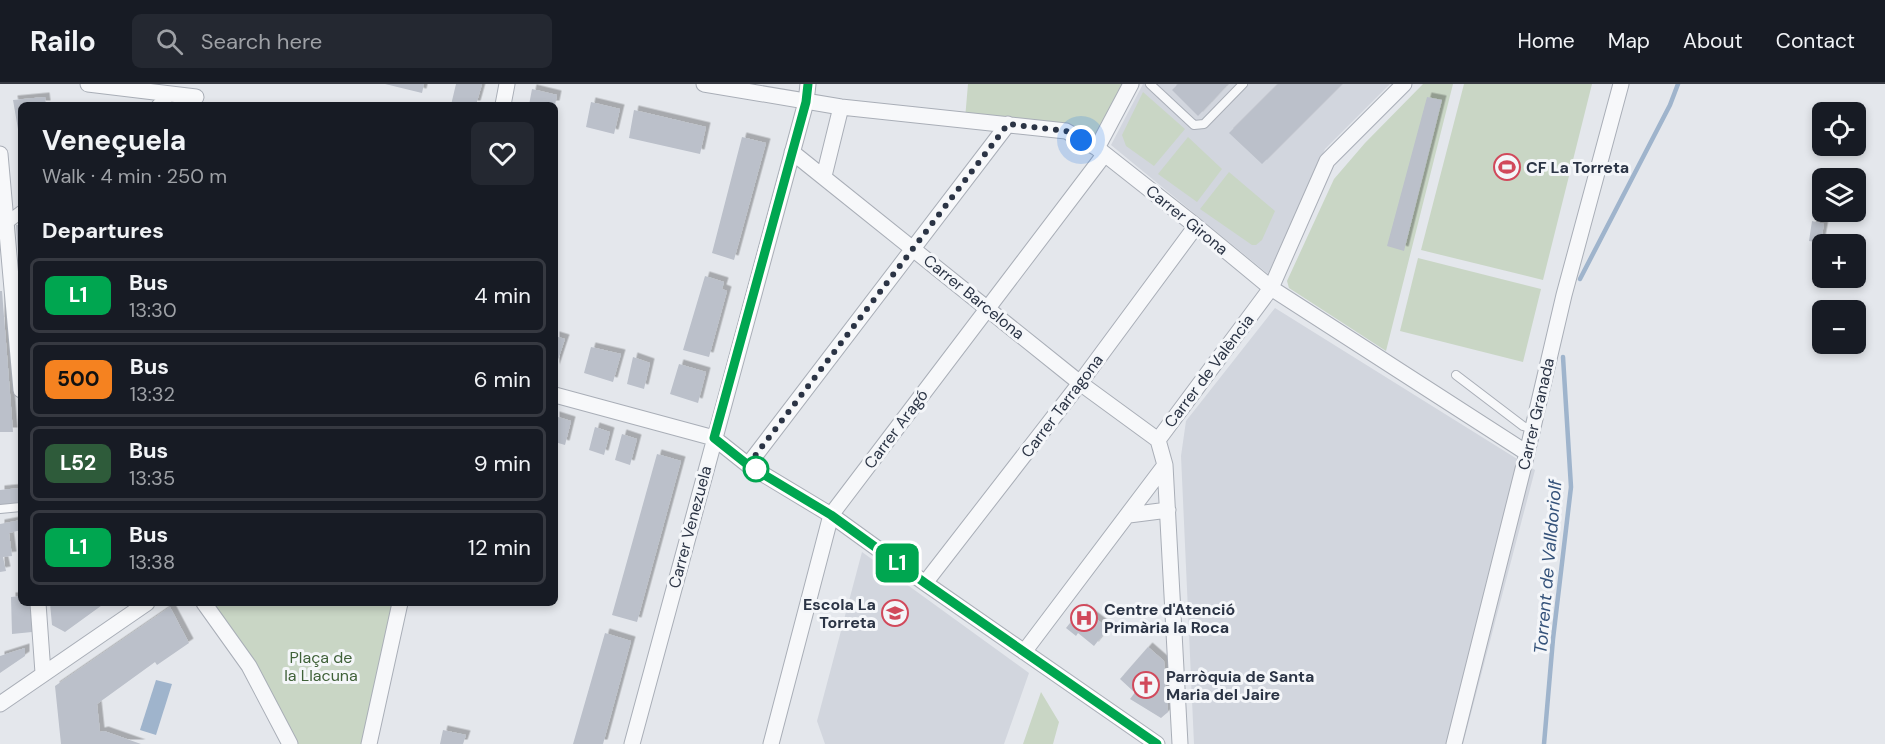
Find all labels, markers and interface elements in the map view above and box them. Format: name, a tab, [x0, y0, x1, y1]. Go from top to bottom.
search box	[132, 14, 552, 68]
text: Railo	[30, 23, 96, 60]
icon: search	[153, 25, 186, 58]
text: Search here	[201, 27, 322, 56]
text: Home	[1517, 27, 1575, 55]
text: Map	[1608, 27, 1650, 55]
text: About	[1683, 27, 1743, 55]
text: Contact	[1776, 27, 1855, 55]
map controls	[1812, 102, 1866, 354]
button: locate	[1812, 102, 1866, 156]
text: Veneçuela	[42, 122, 186, 159]
button: heart	[471, 122, 534, 185]
your location	[1066, 125, 1096, 155]
sports icon: CF La Torreta	[1492, 152, 1522, 182]
place label: CF La Torreta	[1526, 157, 1629, 178]
text: Walk · 4 min · 250 m	[42, 163, 227, 189]
button: layers	[1812, 168, 1866, 222]
street label: Carrer Girona	[1142, 180, 1232, 260]
text: Departures	[42, 216, 164, 245]
button: +	[1812, 234, 1866, 288]
street label: Carrer Barcelona	[919, 250, 1029, 344]
text: Bus	[129, 268, 168, 297]
text: L1	[69, 281, 87, 309]
text: 4 min	[474, 281, 531, 310]
text: 13:30	[129, 297, 177, 323]
button: −	[1812, 300, 1866, 354]
street label: Carrer de València	[1160, 310, 1258, 432]
street label: Carrer Tarragona	[1016, 350, 1108, 462]
text: Bus	[130, 352, 169, 381]
street label: Carrer Granada	[1513, 356, 1559, 472]
text: 500	[57, 365, 100, 393]
text: 6 min	[474, 365, 531, 394]
text: 13:32	[130, 381, 175, 407]
street label: Carrer Aragó	[859, 385, 933, 473]
text: Bus	[129, 436, 168, 465]
text: L52	[60, 449, 96, 477]
text: 9 min	[474, 449, 531, 478]
unlabelled marker	[743, 456, 769, 482]
street label: Carrer Venezuela	[664, 463, 716, 591]
text: 13:35	[129, 465, 175, 491]
water label: Torrent de Valldoriolf	[1528, 478, 1568, 655]
text: Bus	[129, 520, 168, 549]
text: L1	[69, 533, 87, 561]
text: 12 min	[468, 533, 531, 562]
line badge: L1	[870, 544, 924, 582]
text: 13:38	[129, 549, 175, 575]
text: L1	[888, 549, 906, 577]
place label: Escola La Torreta	[803, 594, 876, 633]
school or university icon: Escola La Torreta	[880, 598, 910, 628]
place label: Centre d'Atenció Primària la Roca	[1104, 599, 1235, 638]
hospital icon: Centre d'Atenció Primària la Roca	[1069, 603, 1099, 633]
park label: Plaça de la Llacuna	[284, 647, 358, 686]
place label: Parròquia de Santa Maria del Jaire	[1166, 666, 1314, 705]
church icon: Parròquia de Santa Maria del Jaire	[1131, 670, 1161, 700]

